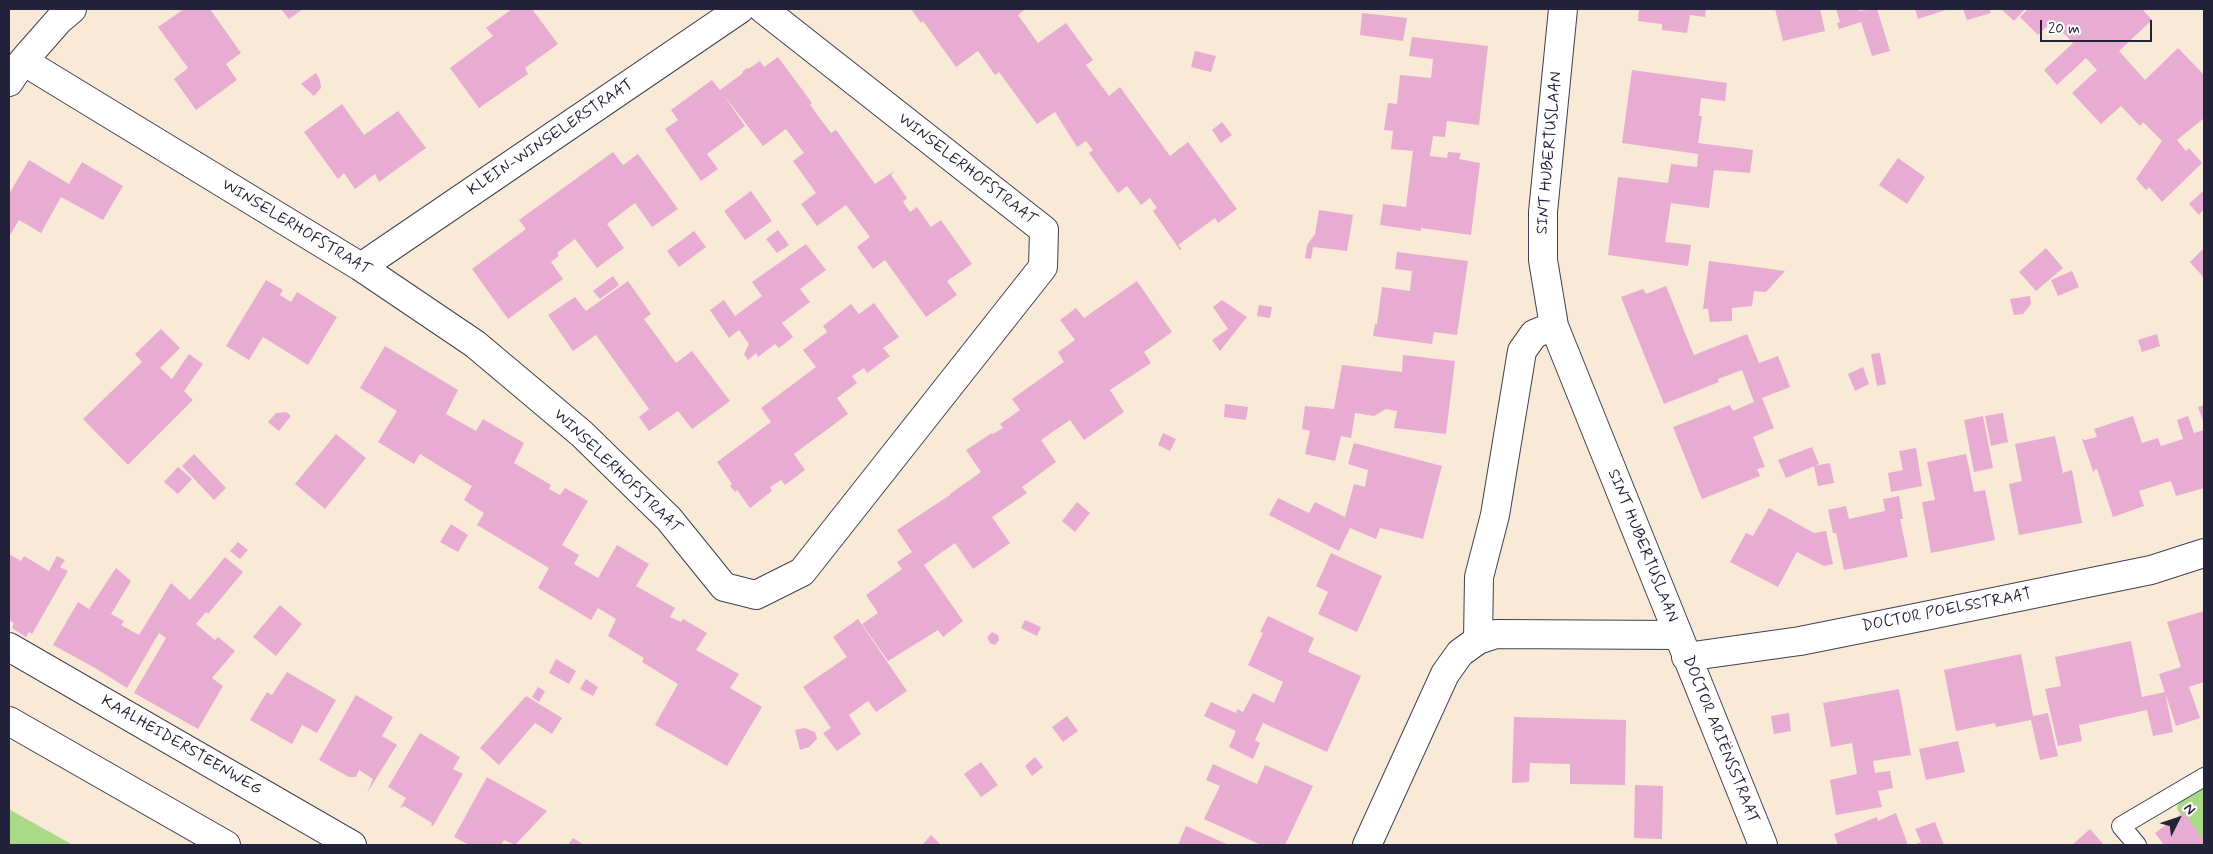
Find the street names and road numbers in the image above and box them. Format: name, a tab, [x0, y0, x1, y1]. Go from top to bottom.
street label: SINT HUBERTUSLAAN	[1533, 71, 1567, 235]
street label: KLEIN-WINSELERSTRAAT	[465, 75, 637, 201]
street label: WINSELERHOFSTRAAT	[894, 110, 1040, 230]
street label: WINSELERHOFSTRAAT	[218, 176, 374, 280]
street label: WINSELERHOFSTRAAT	[549, 406, 685, 538]
street label: SINT HUBERTUSLAAN	[1602, 467, 1682, 625]
street label: DOCTOR POELSSTRAAT	[1861, 585, 2033, 637]
street label: DOCTOR ARIËNSSTRAAT	[1678, 653, 1762, 827]
street label: KAALHEIDERSTEENWEG	[97, 692, 265, 800]

